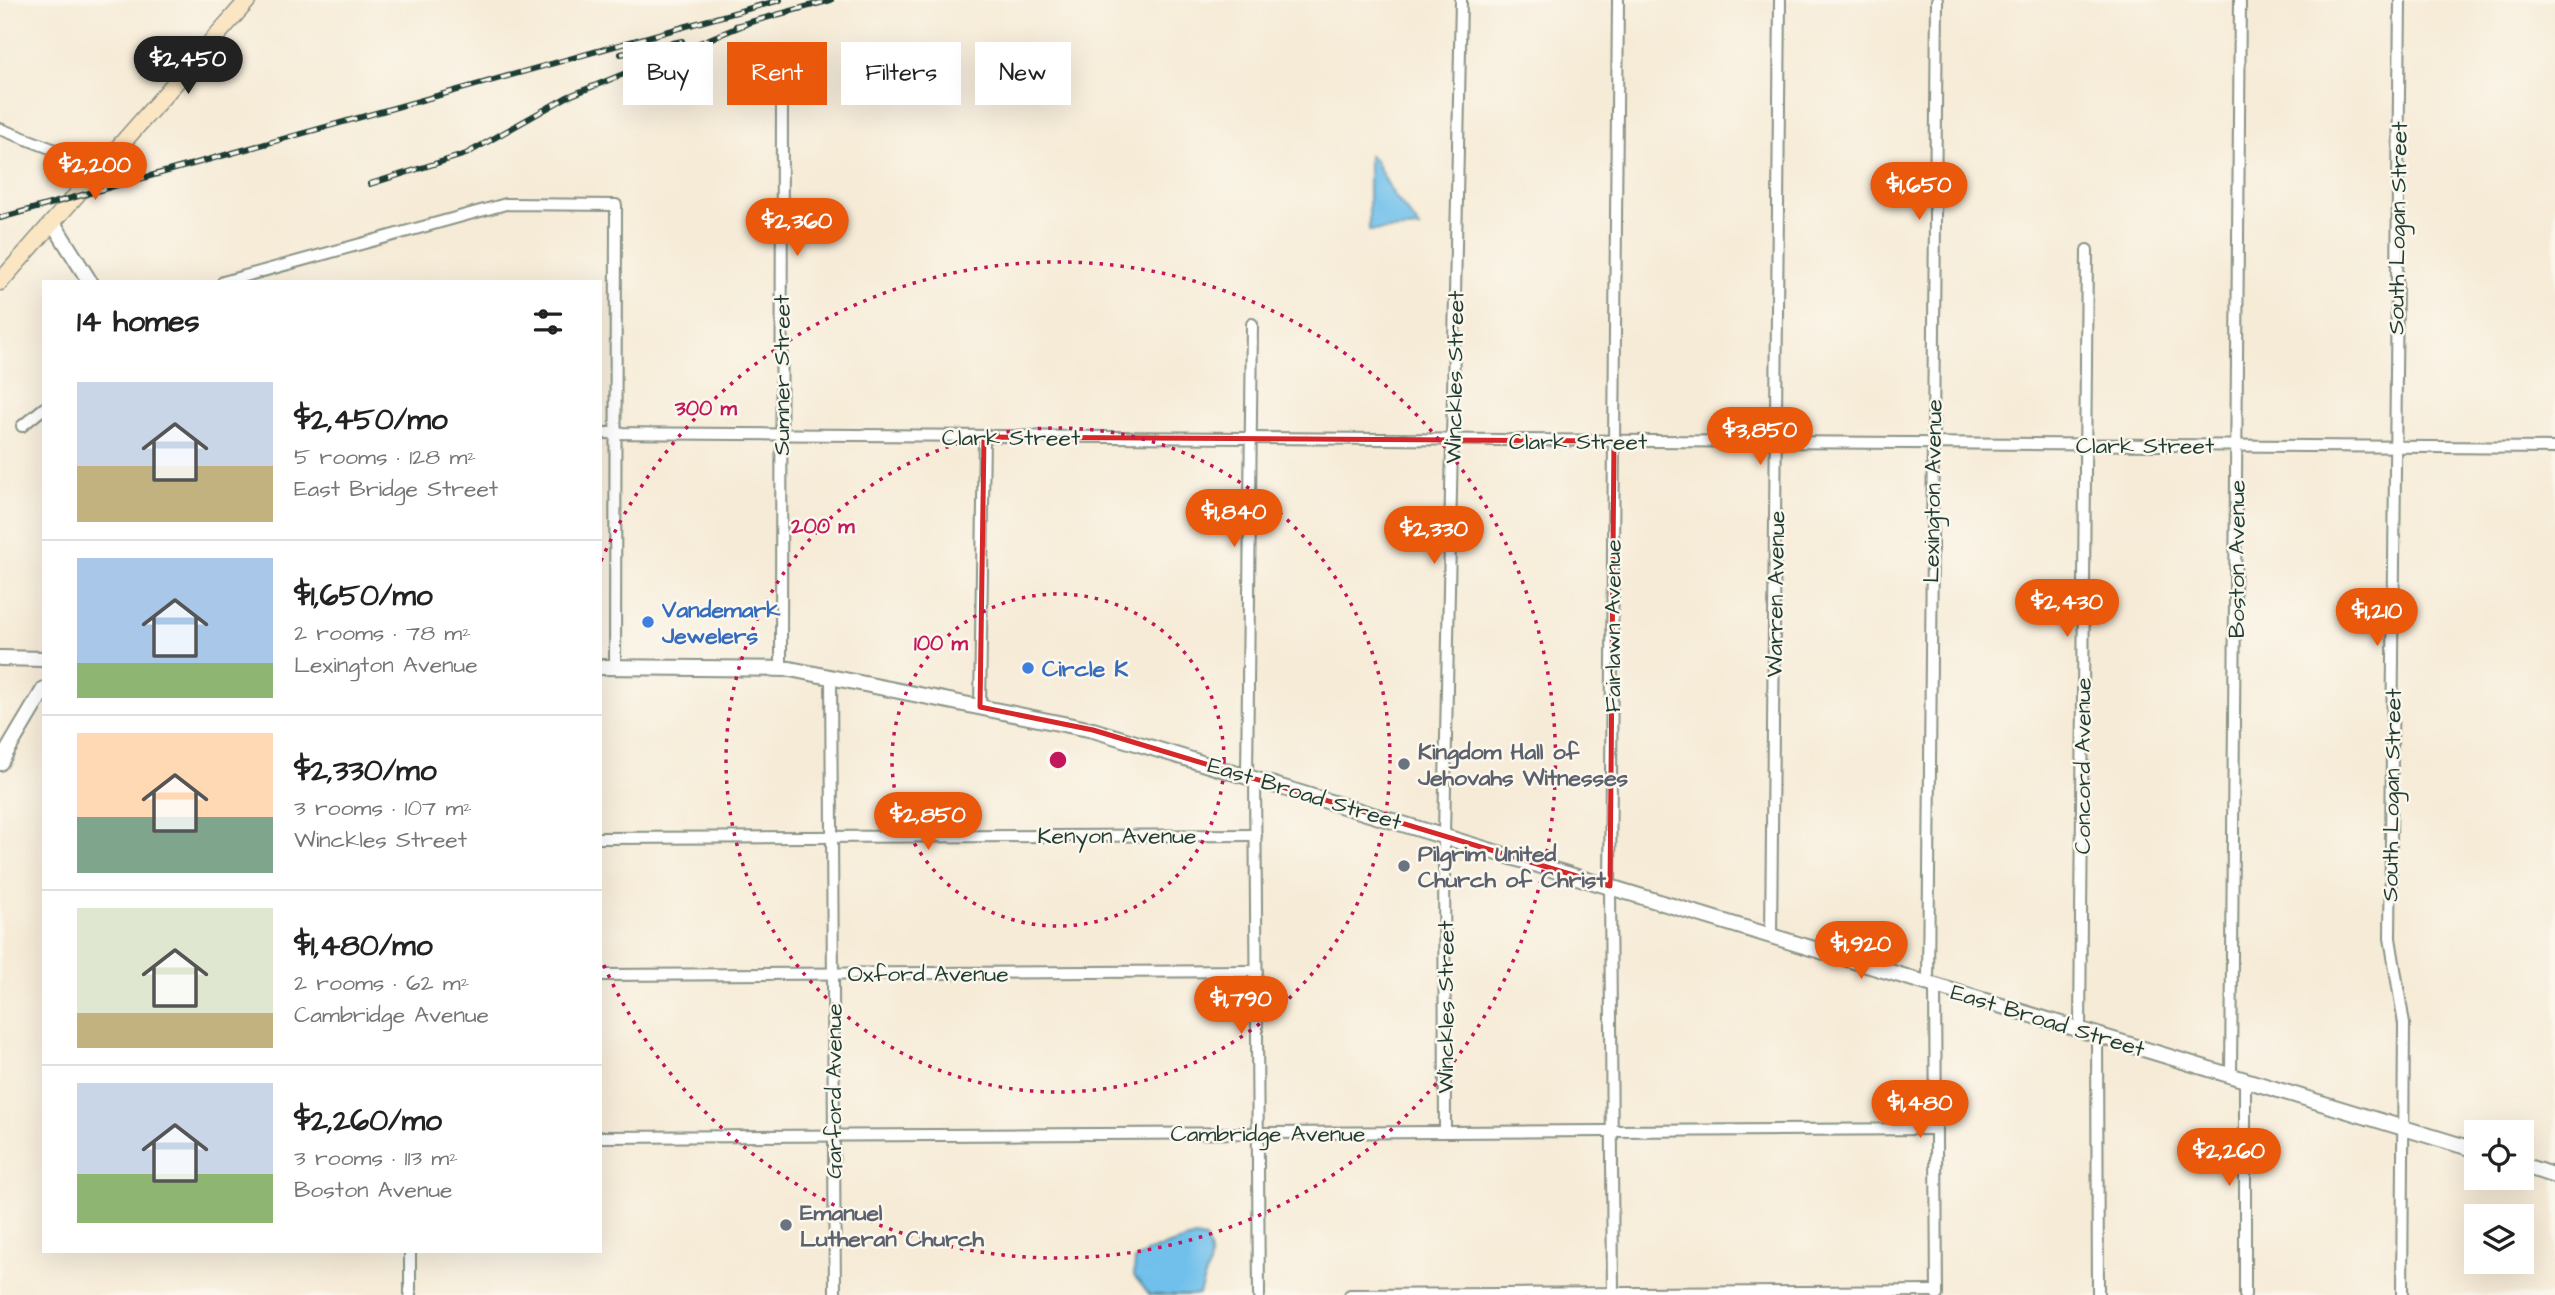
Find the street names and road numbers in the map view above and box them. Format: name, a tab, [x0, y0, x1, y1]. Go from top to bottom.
street label: South Logan Street	[2380, 120, 2417, 335]
street label: Winckles Street	[1437, 290, 1473, 464]
street label: Sumner Street	[766, 294, 798, 456]
street label: Lexington Avenue	[1915, 399, 1952, 583]
street label: Clark Street	[942, 422, 1081, 454]
street label: Clark Street	[1509, 426, 1648, 458]
street label: Clark Street	[2076, 430, 2215, 462]
street label: Boston Avenue	[2221, 480, 2253, 638]
street label: Warren Avenue	[1759, 510, 1793, 678]
street label: Fairlawn Avenue	[1597, 539, 1629, 713]
street label: Concord Avenue	[2067, 678, 2099, 854]
street label: South Logan Street	[2374, 687, 2411, 902]
street label: East Broad Street	[1204, 749, 1406, 839]
street label: Kenyon Avenue	[1038, 820, 1196, 853]
street label: Winckles Street	[1430, 920, 1462, 1094]
street label: Oxford Avenue	[847, 958, 1009, 990]
street label: East Broad Street	[1947, 976, 2149, 1066]
street label: Garford Avenue	[818, 1003, 850, 1179]
street label: Cambridge Avenue	[1170, 1118, 1366, 1151]

